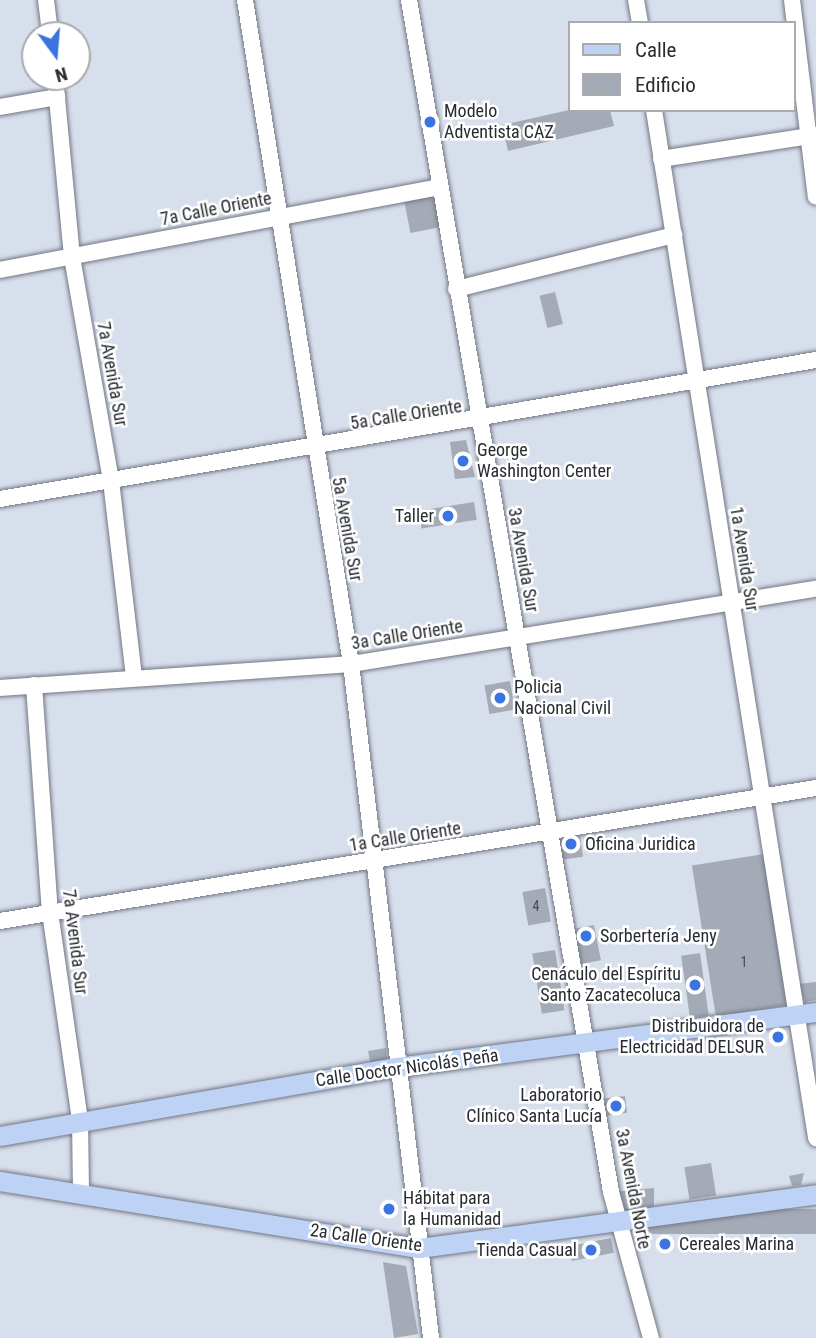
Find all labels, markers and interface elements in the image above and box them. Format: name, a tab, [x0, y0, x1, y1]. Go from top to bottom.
north arrow	[21, 21, 91, 91]
legend	[568, 21, 795, 112]
text: Calle	[635, 38, 676, 62]
text: N	[53, 62, 70, 87]
text: Edificio	[635, 73, 696, 97]
place label: Modelo Adventista CAZ	[444, 101, 554, 144]
marker: Modelo Adventista CAZ	[422, 114, 438, 130]
street label: 7a Calle Oriente	[159, 188, 273, 230]
street label: 7a Avenida Sur	[92, 320, 132, 428]
street label: 5a Calle Oriente	[349, 396, 463, 434]
place label: George Washington Center	[477, 440, 611, 482]
marker: George Washington Center	[455, 453, 471, 469]
street label: 5a Avenida Sur	[327, 475, 367, 583]
place label: Taller	[395, 505, 434, 527]
street label: 1a Avenida Sur	[725, 505, 763, 613]
street label: 3a Avenida Sur	[503, 506, 543, 614]
marker: Taller	[440, 508, 456, 524]
street label: 3a Calle Oriente	[350, 616, 464, 654]
place label: Policia Nacional Civil	[514, 677, 611, 720]
marker: Policia Nacional Civil	[492, 690, 508, 706]
street label: 1a Calle Oriente	[348, 818, 462, 856]
place label: Oficina Juridica	[585, 833, 696, 855]
marker: Oficina Juridica	[563, 836, 579, 852]
street label: 7a Avenida Sur	[58, 888, 92, 996]
house number: 4	[533, 898, 539, 914]
place label: Sorbertería Jeny	[600, 925, 717, 947]
marker: Sorbertería Jeny	[578, 928, 594, 944]
house number: 1	[741, 954, 747, 970]
place label: Cenáculo del Espíritu Santo Zacatecoluca	[531, 964, 681, 1006]
marker: Cenáculo del Espíritu Santo Zacatecoluca	[687, 977, 703, 993]
place label: Distribuidora de Electricidad DELSUR	[619, 1016, 764, 1058]
marker: Distribuidora de Electricidad DELSUR	[770, 1029, 786, 1045]
street label: Calle Doctor Nicolás Peña	[314, 1044, 500, 1092]
place label: Laboratorio Clínico Santa Lucía	[466, 1085, 602, 1128]
marker: Laboratorio Clínico Santa Lucía	[608, 1098, 624, 1114]
street label: 3a Avenida Norte	[611, 1127, 655, 1251]
place label: Hábitat para la Humanidad	[403, 1188, 501, 1230]
marker: Hábitat para la Humanidad	[381, 1201, 397, 1217]
street label: 2a Calle Oriente	[309, 1219, 423, 1257]
place label: Cereales Marina	[679, 1233, 794, 1255]
marker: Cereales Marina	[657, 1236, 673, 1252]
place label: Tienda Casual	[476, 1239, 577, 1261]
marker: Tienda Casual	[583, 1242, 599, 1258]

